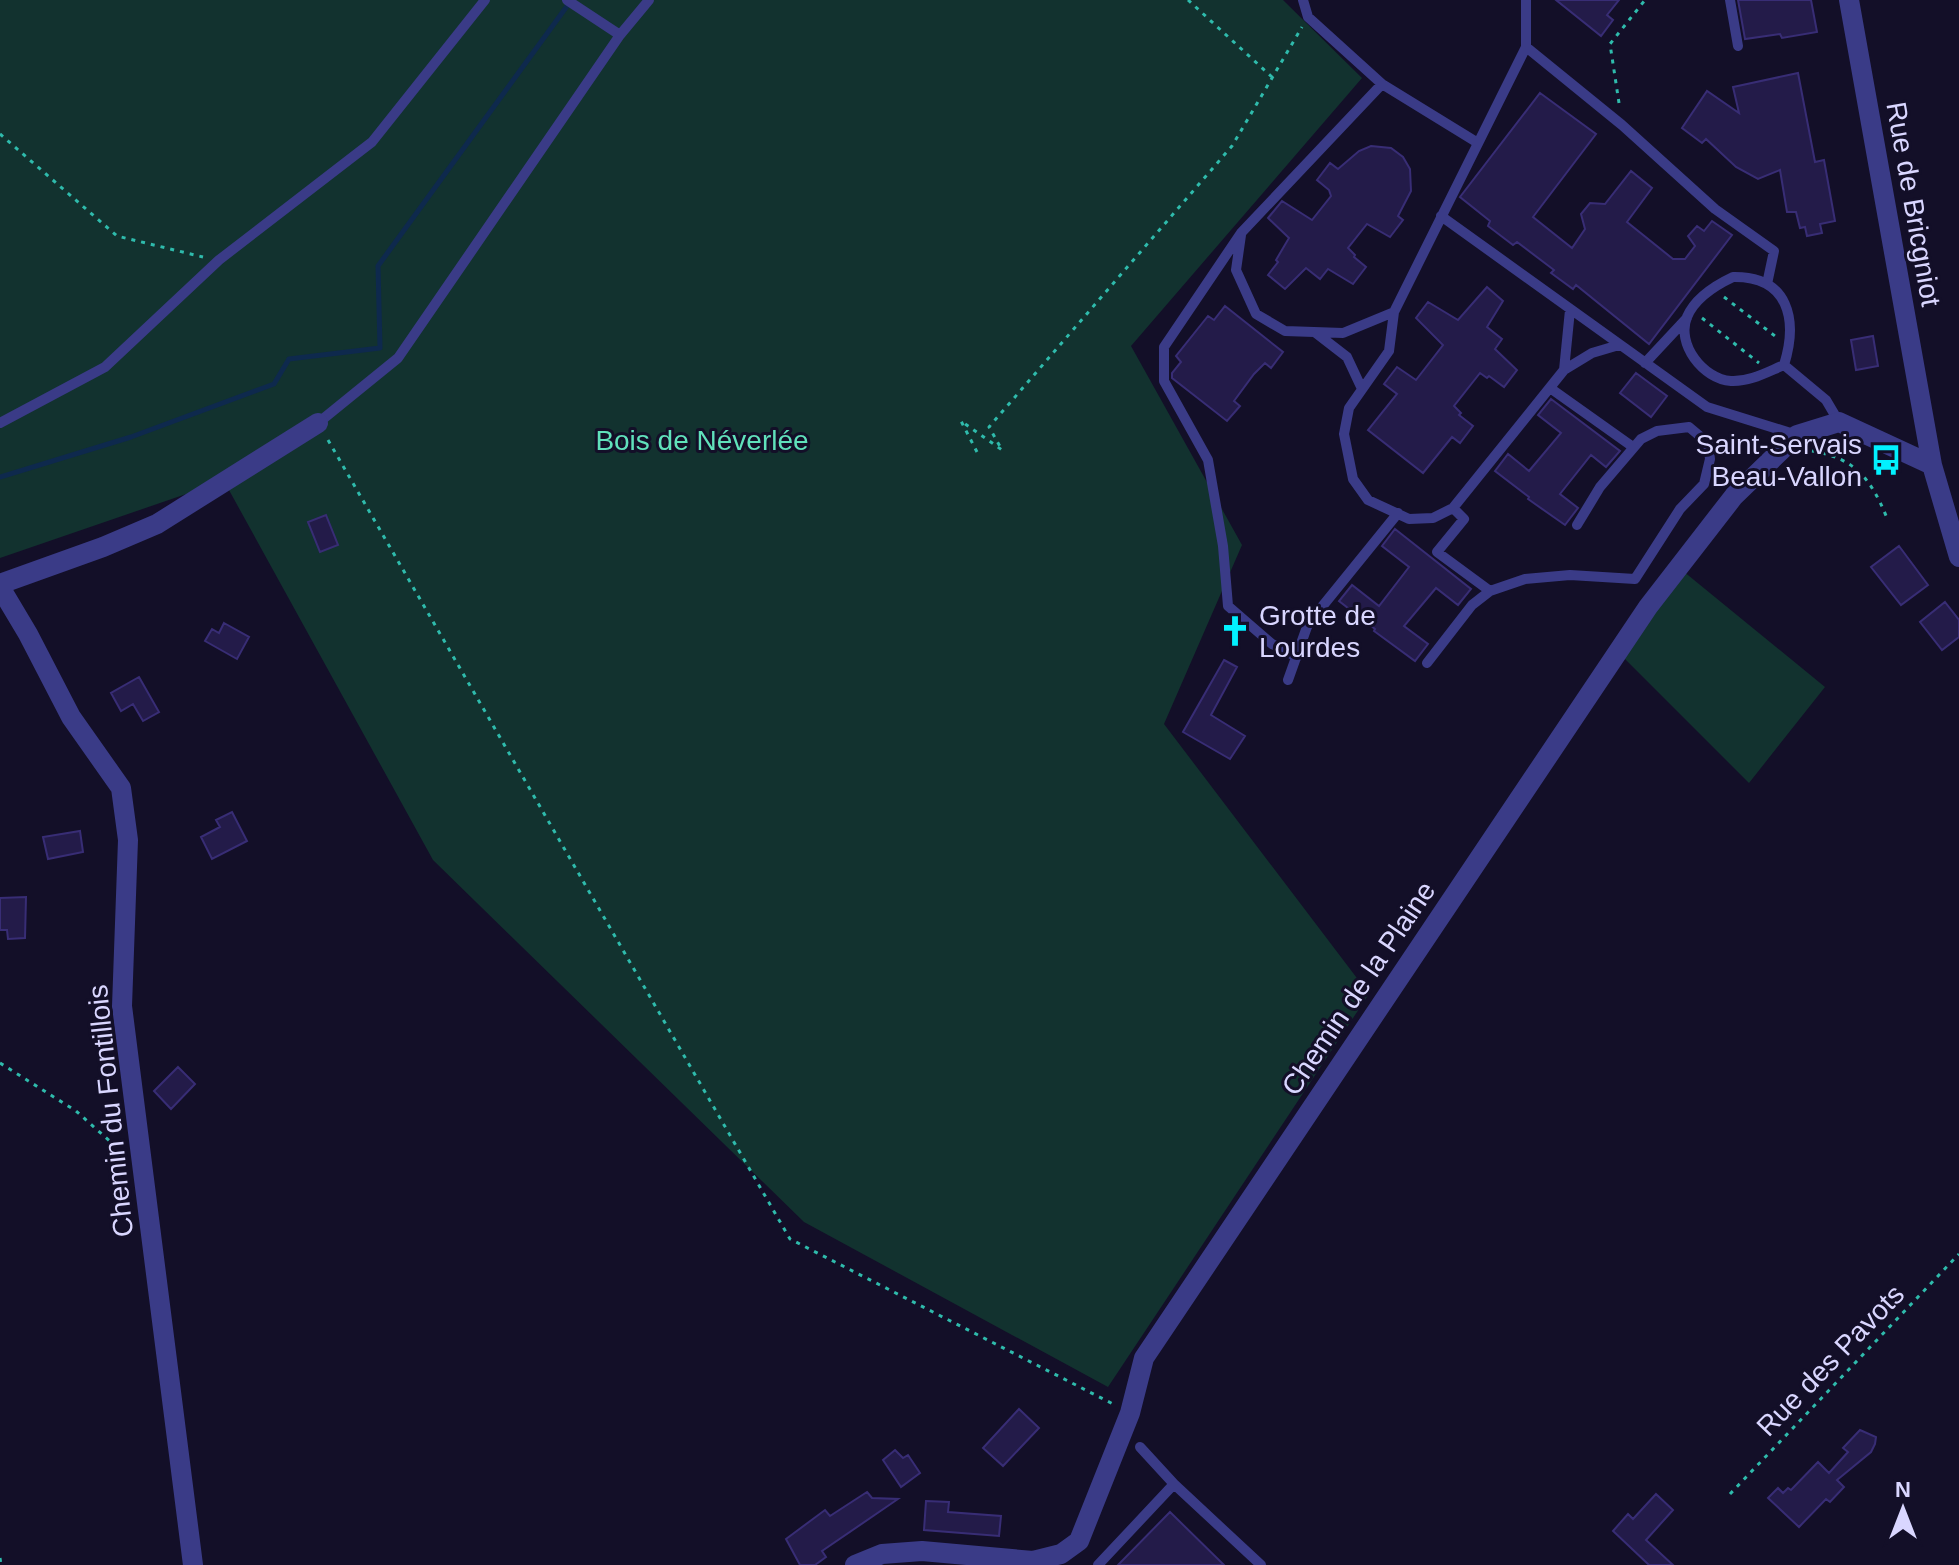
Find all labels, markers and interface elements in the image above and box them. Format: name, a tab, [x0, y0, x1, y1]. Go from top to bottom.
street label: Rue de Bricgniot	[1880, 99, 1947, 309]
park label: Bois de Néverlée	[595, 425, 809, 456]
place label: Saint-Servais Beau-Vallon	[1695, 429, 1862, 492]
bus stop icon: Saint-Servais Beau-Vallon	[1869, 443, 1903, 477]
place label: Grotte de Lourdes	[1259, 600, 1376, 663]
church icon: Grotte de Lourdes	[1218, 614, 1252, 648]
street label: Chemin de la Plaine	[1275, 876, 1441, 1101]
street label: Chemin du Fontillois	[82, 983, 139, 1239]
street label: Rue des Pavots	[1751, 1278, 1910, 1442]
north arrow	[1863, 1469, 1943, 1549]
text: N	[1895, 1477, 1911, 1502]

